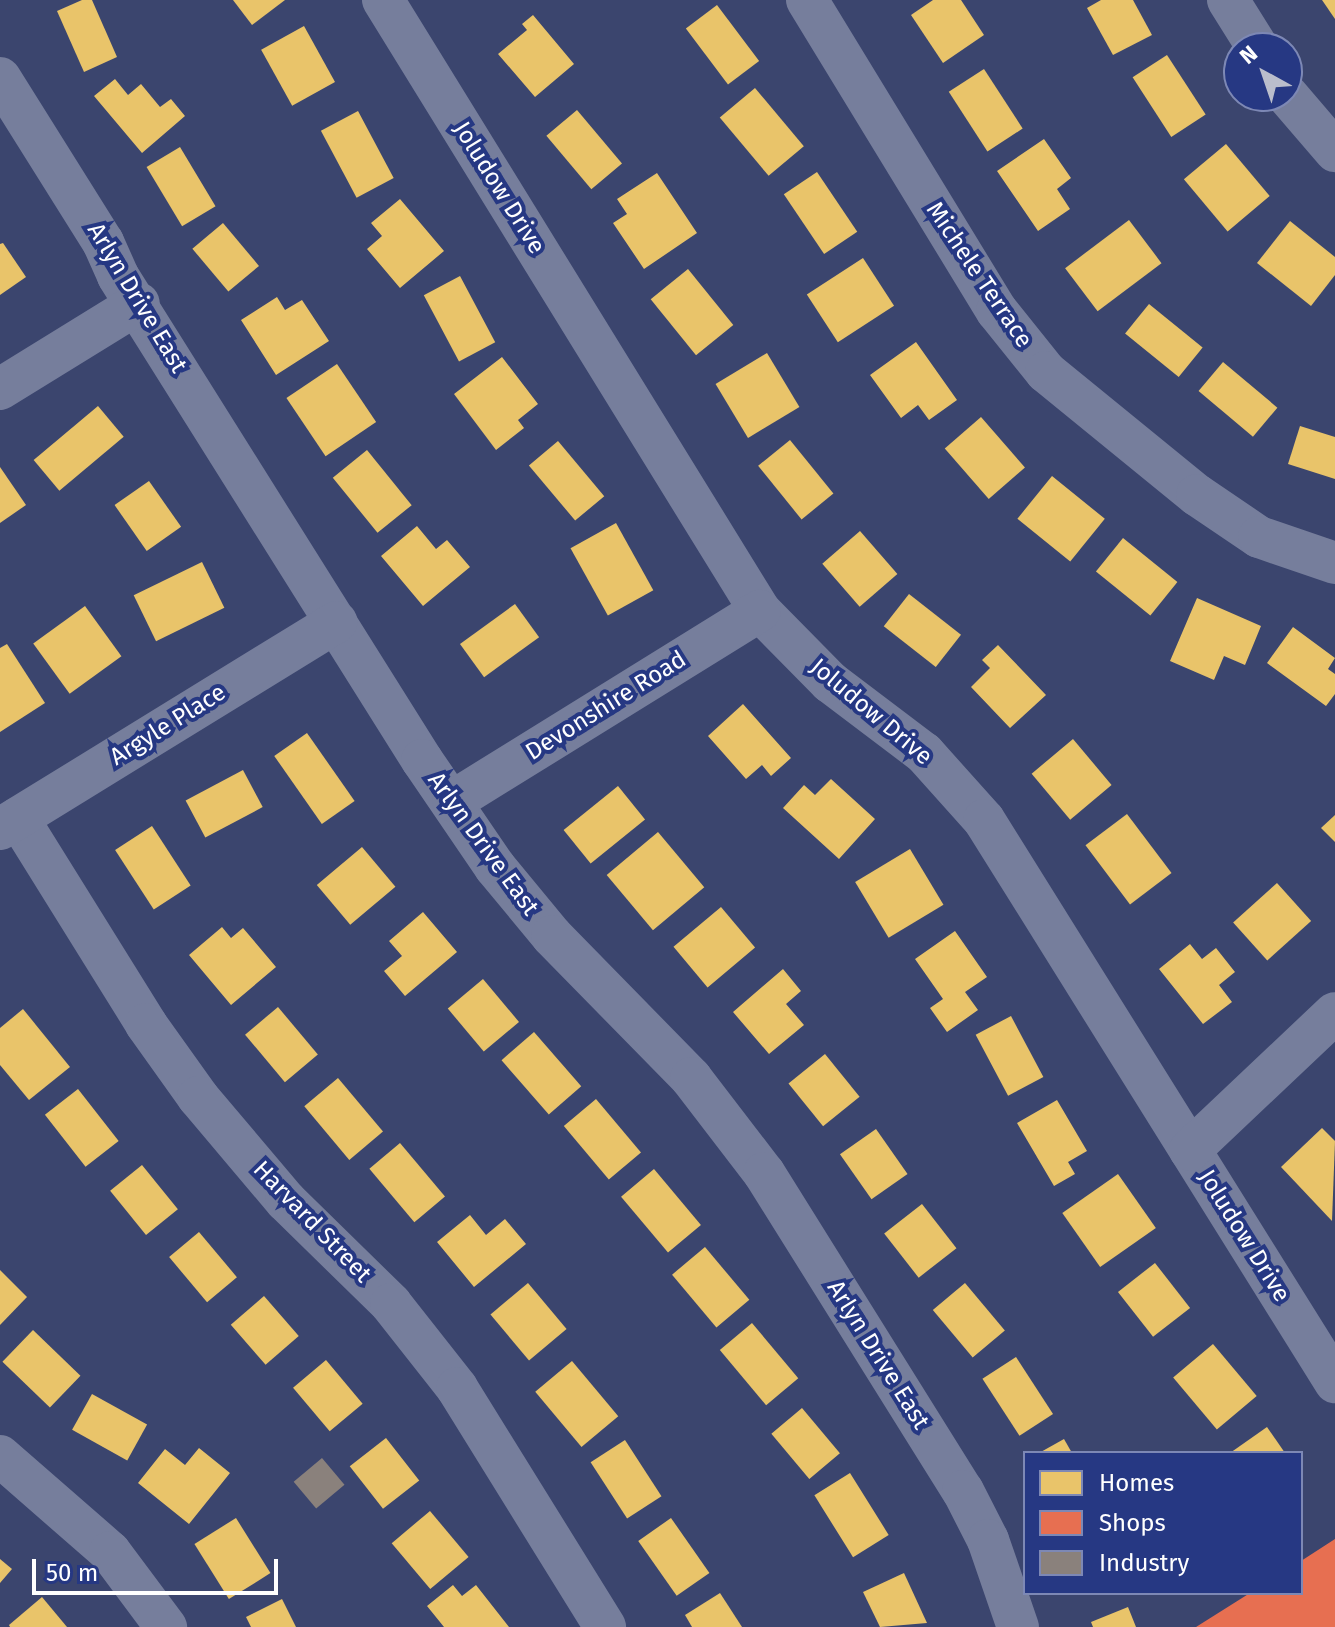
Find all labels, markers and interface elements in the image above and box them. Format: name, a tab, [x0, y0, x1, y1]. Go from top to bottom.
north arrow	[1223, 32, 1303, 112]
text: N	[1234, 40, 1263, 70]
street label: Joludow Drive	[447, 117, 551, 259]
street label: Michele Terrace	[920, 197, 1038, 353]
street label: Arlyn Drive East	[81, 218, 193, 378]
street label: Devonshire Road	[521, 645, 691, 767]
street label: Joludow Drive	[804, 653, 938, 771]
street label: Argyle Place	[105, 678, 231, 772]
street label: Arlyn Drive East	[421, 767, 545, 921]
street label: Harvard Street	[247, 1155, 377, 1289]
street label: Joludow Drive	[1192, 1165, 1296, 1307]
street label: Arlyn Drive East	[821, 1275, 935, 1435]
legend	[1023, 1451, 1303, 1595]
text: Homes	[1099, 1469, 1174, 1497]
text: Shops	[1099, 1509, 1166, 1537]
scale bar	[36, 1543, 282, 1593]
text: Industry	[1099, 1549, 1189, 1577]
text: 50 m	[46, 1559, 98, 1587]

